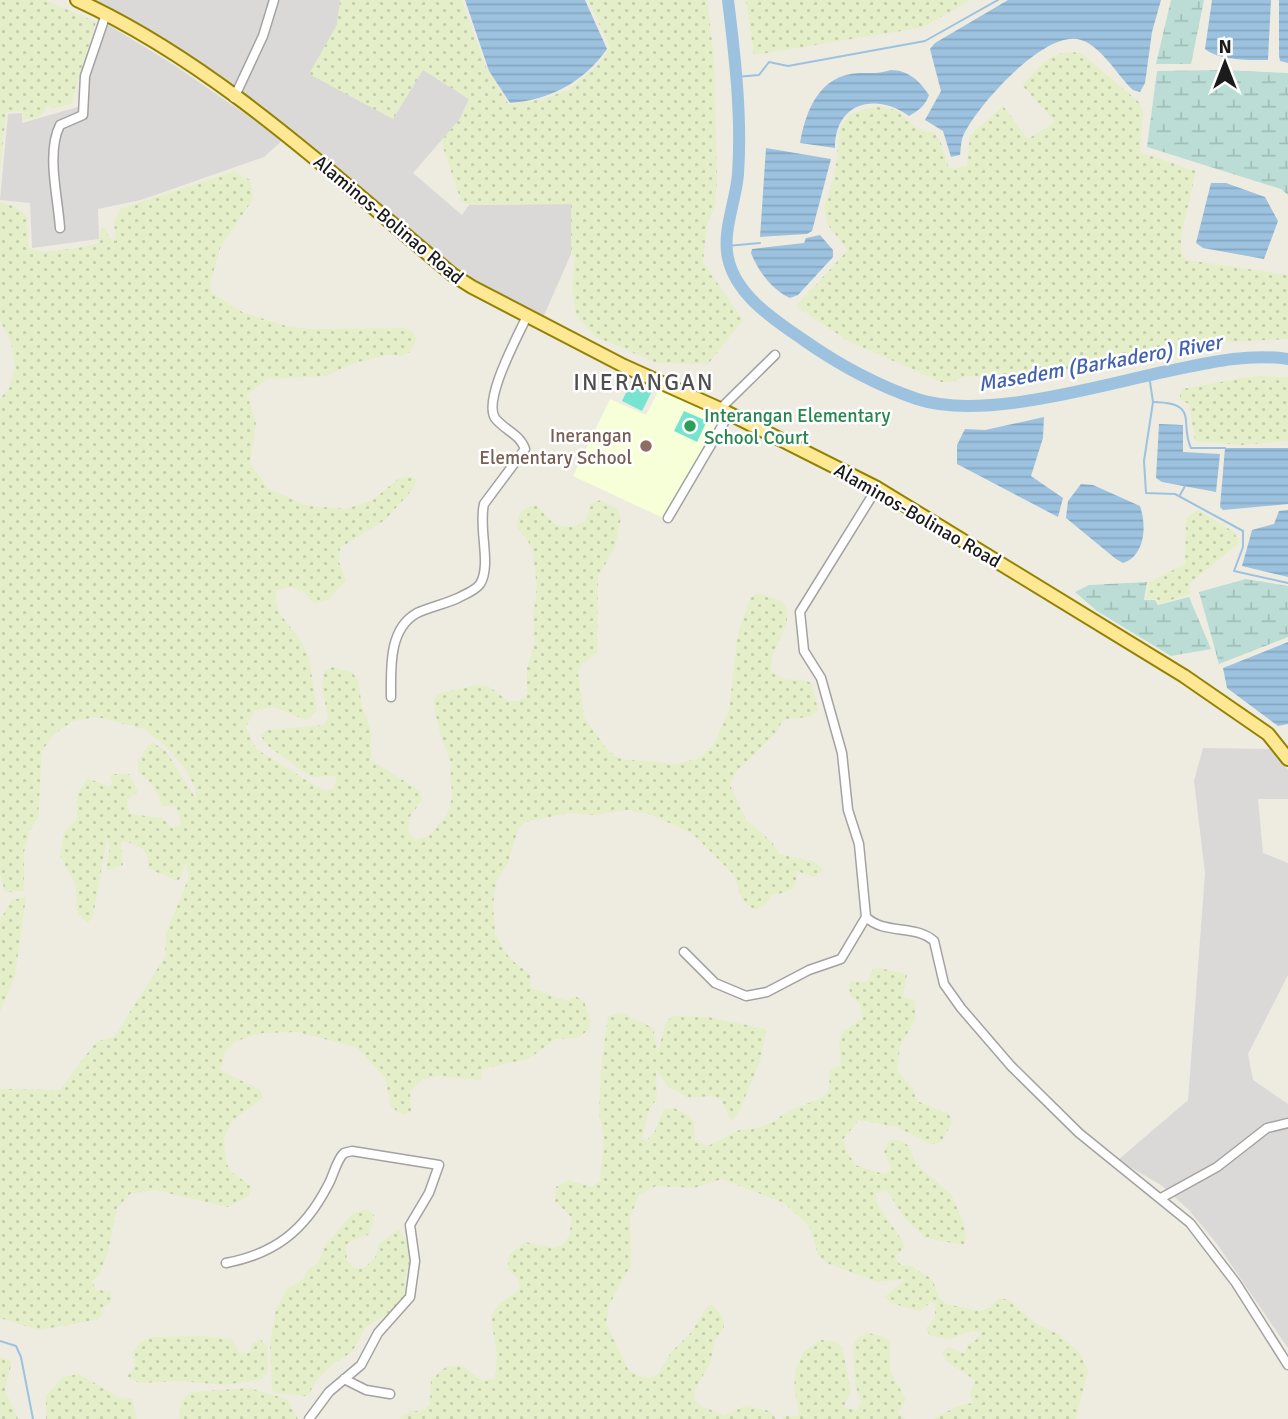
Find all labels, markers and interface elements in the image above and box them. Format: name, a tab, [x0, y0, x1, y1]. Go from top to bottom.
north arrow	[1190, 28, 1260, 98]
text: N	[1218, 35, 1232, 59]
street label: Alaminos-Bolinao Road	[308, 150, 468, 290]
water label: Masedem (Barkadero) River	[976, 328, 1227, 397]
district label: INERANGAN	[573, 368, 715, 397]
place label: Interangan Elementary School Court	[704, 404, 890, 450]
marker: Interangan Elementary School Court	[682, 418, 698, 434]
place label: Inerangan Elementary School	[479, 424, 632, 470]
marker: Inerangan Elementary School	[638, 438, 654, 454]
street label: Alaminos-Bolinao Road	[830, 458, 1005, 573]

